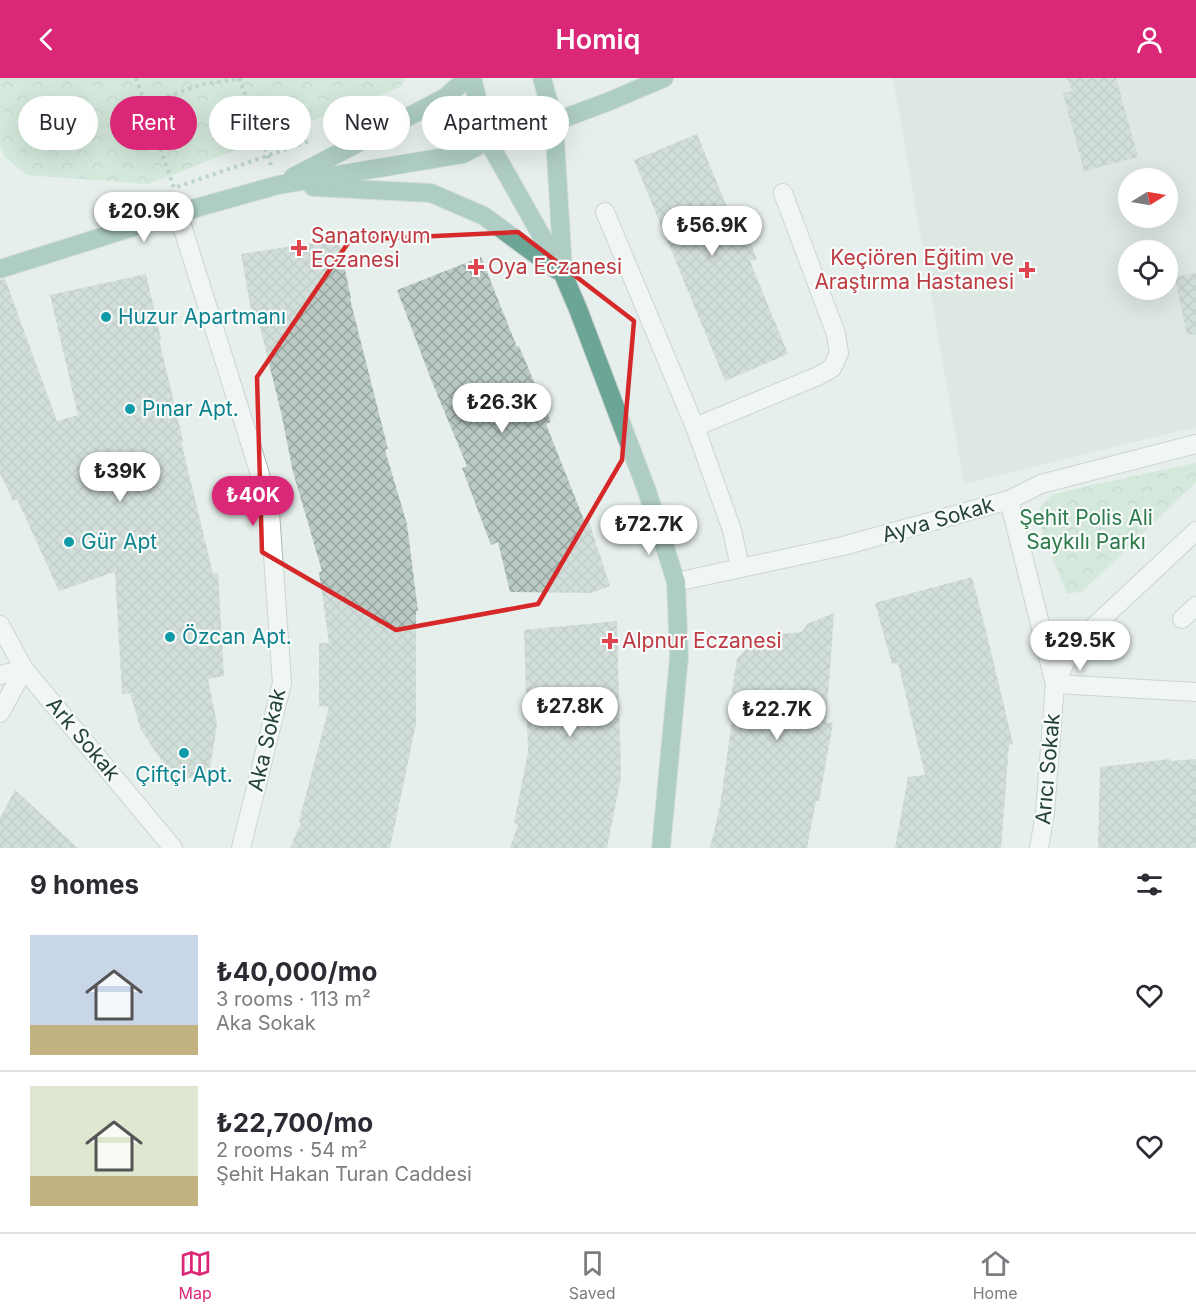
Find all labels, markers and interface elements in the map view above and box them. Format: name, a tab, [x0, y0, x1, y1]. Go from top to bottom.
icon: back	[30, 23, 63, 56]
text: Homiq	[556, 23, 640, 56]
icon: person	[1133, 23, 1166, 56]
chip: Buy	[18, 96, 98, 150]
chip: Rent	[110, 96, 197, 150]
chip: Filters	[209, 96, 311, 150]
chip: New	[323, 96, 410, 150]
chip: Apartment	[422, 96, 569, 150]
north arrow	[1118, 168, 1178, 228]
map controls	[1118, 168, 1178, 300]
pin: ₺20.9K	[95, 192, 193, 243]
text: ₺20.9K	[108, 199, 180, 223]
pin: ₺56.9K	[663, 206, 761, 257]
text: ₺56.9K	[676, 213, 748, 237]
place label: Sanatoryum Eczanesi	[311, 223, 431, 272]
button: locate	[1118, 240, 1178, 300]
marker: Sanatoryum Eczanesi	[292, 241, 306, 255]
place label: Keçiören Eğitim ve Araştırma Hastanesi	[814, 245, 1014, 294]
place label: Oya Eczanesi	[488, 254, 622, 279]
marker: Oya Eczanesi	[469, 260, 483, 274]
marker: Keçiören Eğitim ve Araştırma Hastanesi	[1018, 261, 1036, 279]
place label: Huzur Apartmanı	[118, 304, 286, 329]
marker: Huzur Apartmanı	[99, 310, 113, 324]
pin: ₺26.3K	[453, 383, 551, 434]
text: ₺26.3K	[466, 390, 538, 414]
place label: Pınar Apt.	[142, 396, 239, 421]
marker: Pınar Apt.	[123, 402, 137, 416]
pin: ₺39K	[84, 452, 156, 503]
text: ₺39K	[93, 459, 147, 483]
pin: ₺40K	[217, 476, 289, 527]
text: ₺40K	[226, 483, 280, 507]
street label: Ayva Sokak	[879, 491, 997, 547]
pin: ₺72.7K	[600, 505, 698, 556]
park label: Şehit Polis Ali Saykılı Parkı	[1019, 505, 1153, 554]
text: ₺72.7K	[614, 512, 684, 536]
place label: Gür Apt	[81, 529, 157, 554]
marker: Gür Apt	[62, 535, 76, 549]
pin: ₺29.5K	[1031, 621, 1129, 672]
place label: Özcan Apt.	[182, 624, 292, 649]
place label: Alpnur Eczanesi	[622, 628, 782, 653]
text: ₺29.5K	[1044, 628, 1116, 652]
marker: Özcan Apt.	[163, 630, 177, 644]
marker: Alpnur Eczanesi	[603, 634, 617, 648]
street label: Aka Sokak	[243, 686, 291, 794]
pin: ₺27.8K	[521, 687, 619, 738]
pin: ₺22.7K	[728, 690, 826, 741]
street label: Ark Sokak	[41, 692, 126, 786]
text: ₺27.8K	[536, 694, 604, 718]
text: ₺22.7K	[742, 697, 812, 721]
street label: Arıcı Sokak	[1030, 712, 1065, 826]
marker: Çiftçi Apt.	[177, 746, 191, 760]
place label: Çiftçi Apt.	[135, 762, 233, 787]
icon: filters	[1133, 868, 1166, 901]
text: 9 homes	[30, 869, 139, 900]
text: ₺40,000/mo	[216, 956, 377, 987]
icon: home	[78, 959, 150, 1031]
icon: heart	[1133, 979, 1166, 1012]
text: 3 rooms · 113 m²	[216, 987, 371, 1011]
text: Aka Sokak	[216, 1011, 316, 1035]
text: ₺22,700/mo	[216, 1107, 373, 1138]
icon: home	[78, 1110, 150, 1182]
icon: heart	[1133, 1130, 1166, 1163]
text: 2 rooms · 54 m²	[216, 1138, 367, 1162]
text: Şehit Hakan Turan Caddesi	[216, 1162, 472, 1186]
tab: Map	[179, 1247, 212, 1303]
tab: Saved	[569, 1247, 616, 1303]
tab: Home	[973, 1247, 1017, 1303]

